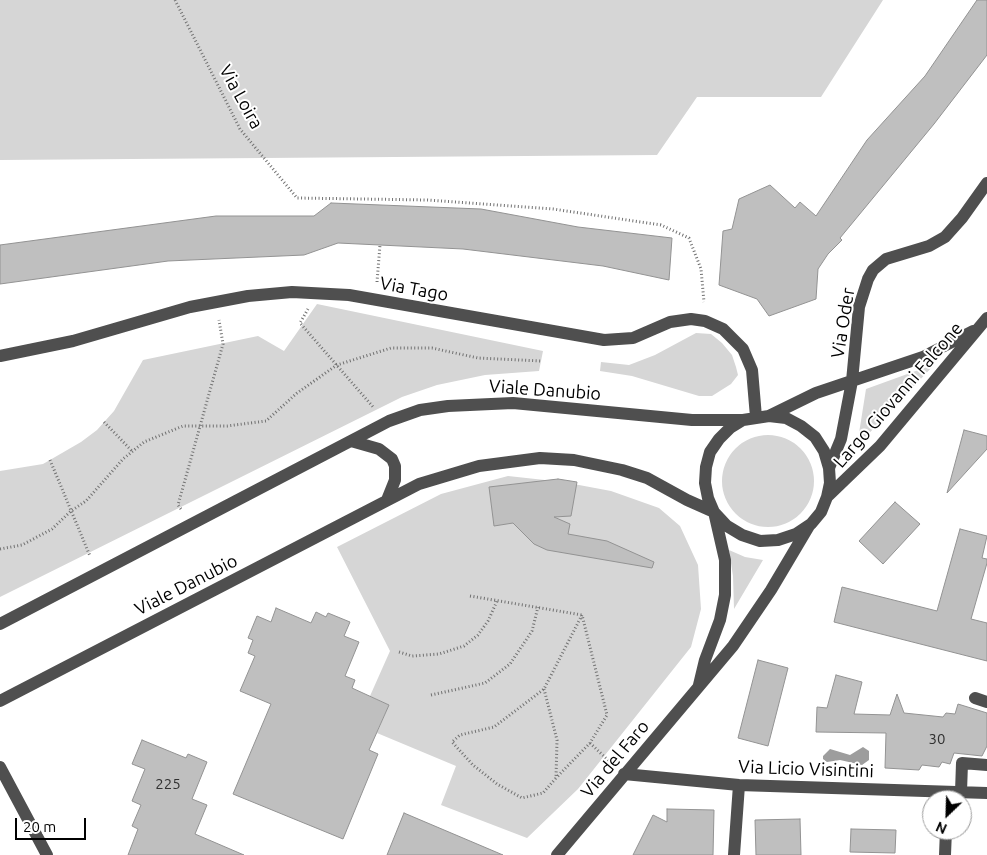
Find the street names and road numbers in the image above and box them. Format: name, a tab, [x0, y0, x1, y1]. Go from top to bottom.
street label: Via Loira	[215, 61, 267, 133]
street label: Via Tago	[378, 272, 450, 306]
street label: Via Oder	[827, 286, 859, 360]
street label: Largo Giovanni Falcone	[829, 318, 967, 472]
street label: Viale Danubio	[488, 375, 602, 405]
street label: Viale Danubio	[131, 550, 241, 620]
street label: Via del Faro	[576, 716, 654, 802]
street label: Via Licio Visintini	[738, 756, 874, 782]

